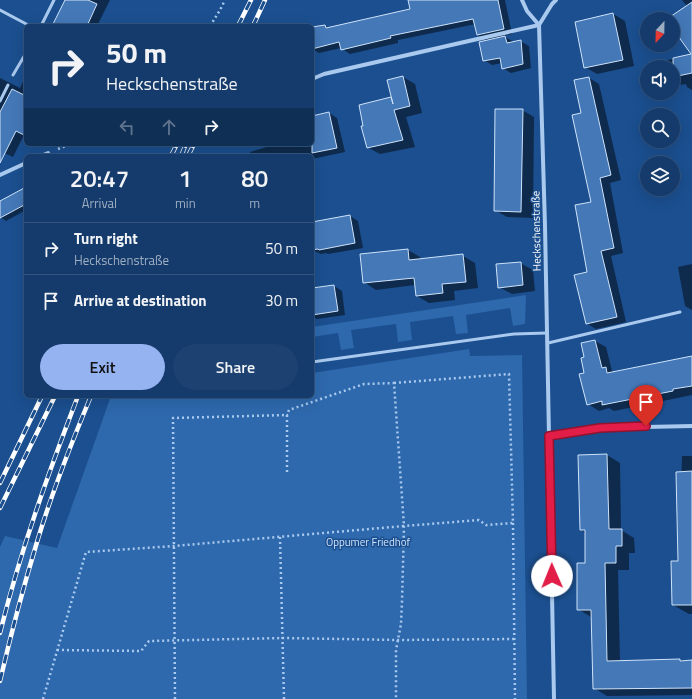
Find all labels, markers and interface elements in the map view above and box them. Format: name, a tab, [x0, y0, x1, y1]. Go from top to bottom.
north arrow	[640, 12, 680, 52]
map controls	[640, 12, 680, 196]
text: 50 m	[106, 31, 167, 74]
icon: right	[40, 40, 92, 92]
button: sound	[640, 60, 680, 100]
text: Heckschenstraße	[106, 70, 238, 97]
button: search	[640, 108, 680, 148]
icon: left	[116, 116, 138, 138]
icon: ahead	[158, 116, 180, 138]
icon: right	[200, 116, 222, 138]
button: layers	[640, 156, 680, 196]
text: 20:47	[70, 160, 129, 196]
text: 1	[179, 160, 192, 196]
text: 80	[241, 160, 268, 196]
street label: Heckschenstraße	[527, 190, 545, 271]
text: Arrival	[82, 193, 117, 213]
text: min	[175, 193, 196, 213]
text: m	[249, 193, 260, 213]
text: Turn right	[74, 227, 138, 250]
text: 50 m	[265, 237, 298, 260]
icon: right	[40, 238, 62, 260]
text: Heckschenstraße	[74, 250, 169, 270]
text: Arrive at destination	[74, 289, 207, 312]
text: 30 m	[265, 289, 298, 312]
icon: arrive	[40, 290, 62, 312]
button: Exit	[40, 344, 165, 390]
button: Share	[173, 344, 298, 390]
pin	[629, 385, 663, 426]
icon: arrive	[635, 391, 657, 413]
park label: Oppumer Friedhof	[326, 534, 410, 550]
position arrow	[531, 555, 573, 597]

